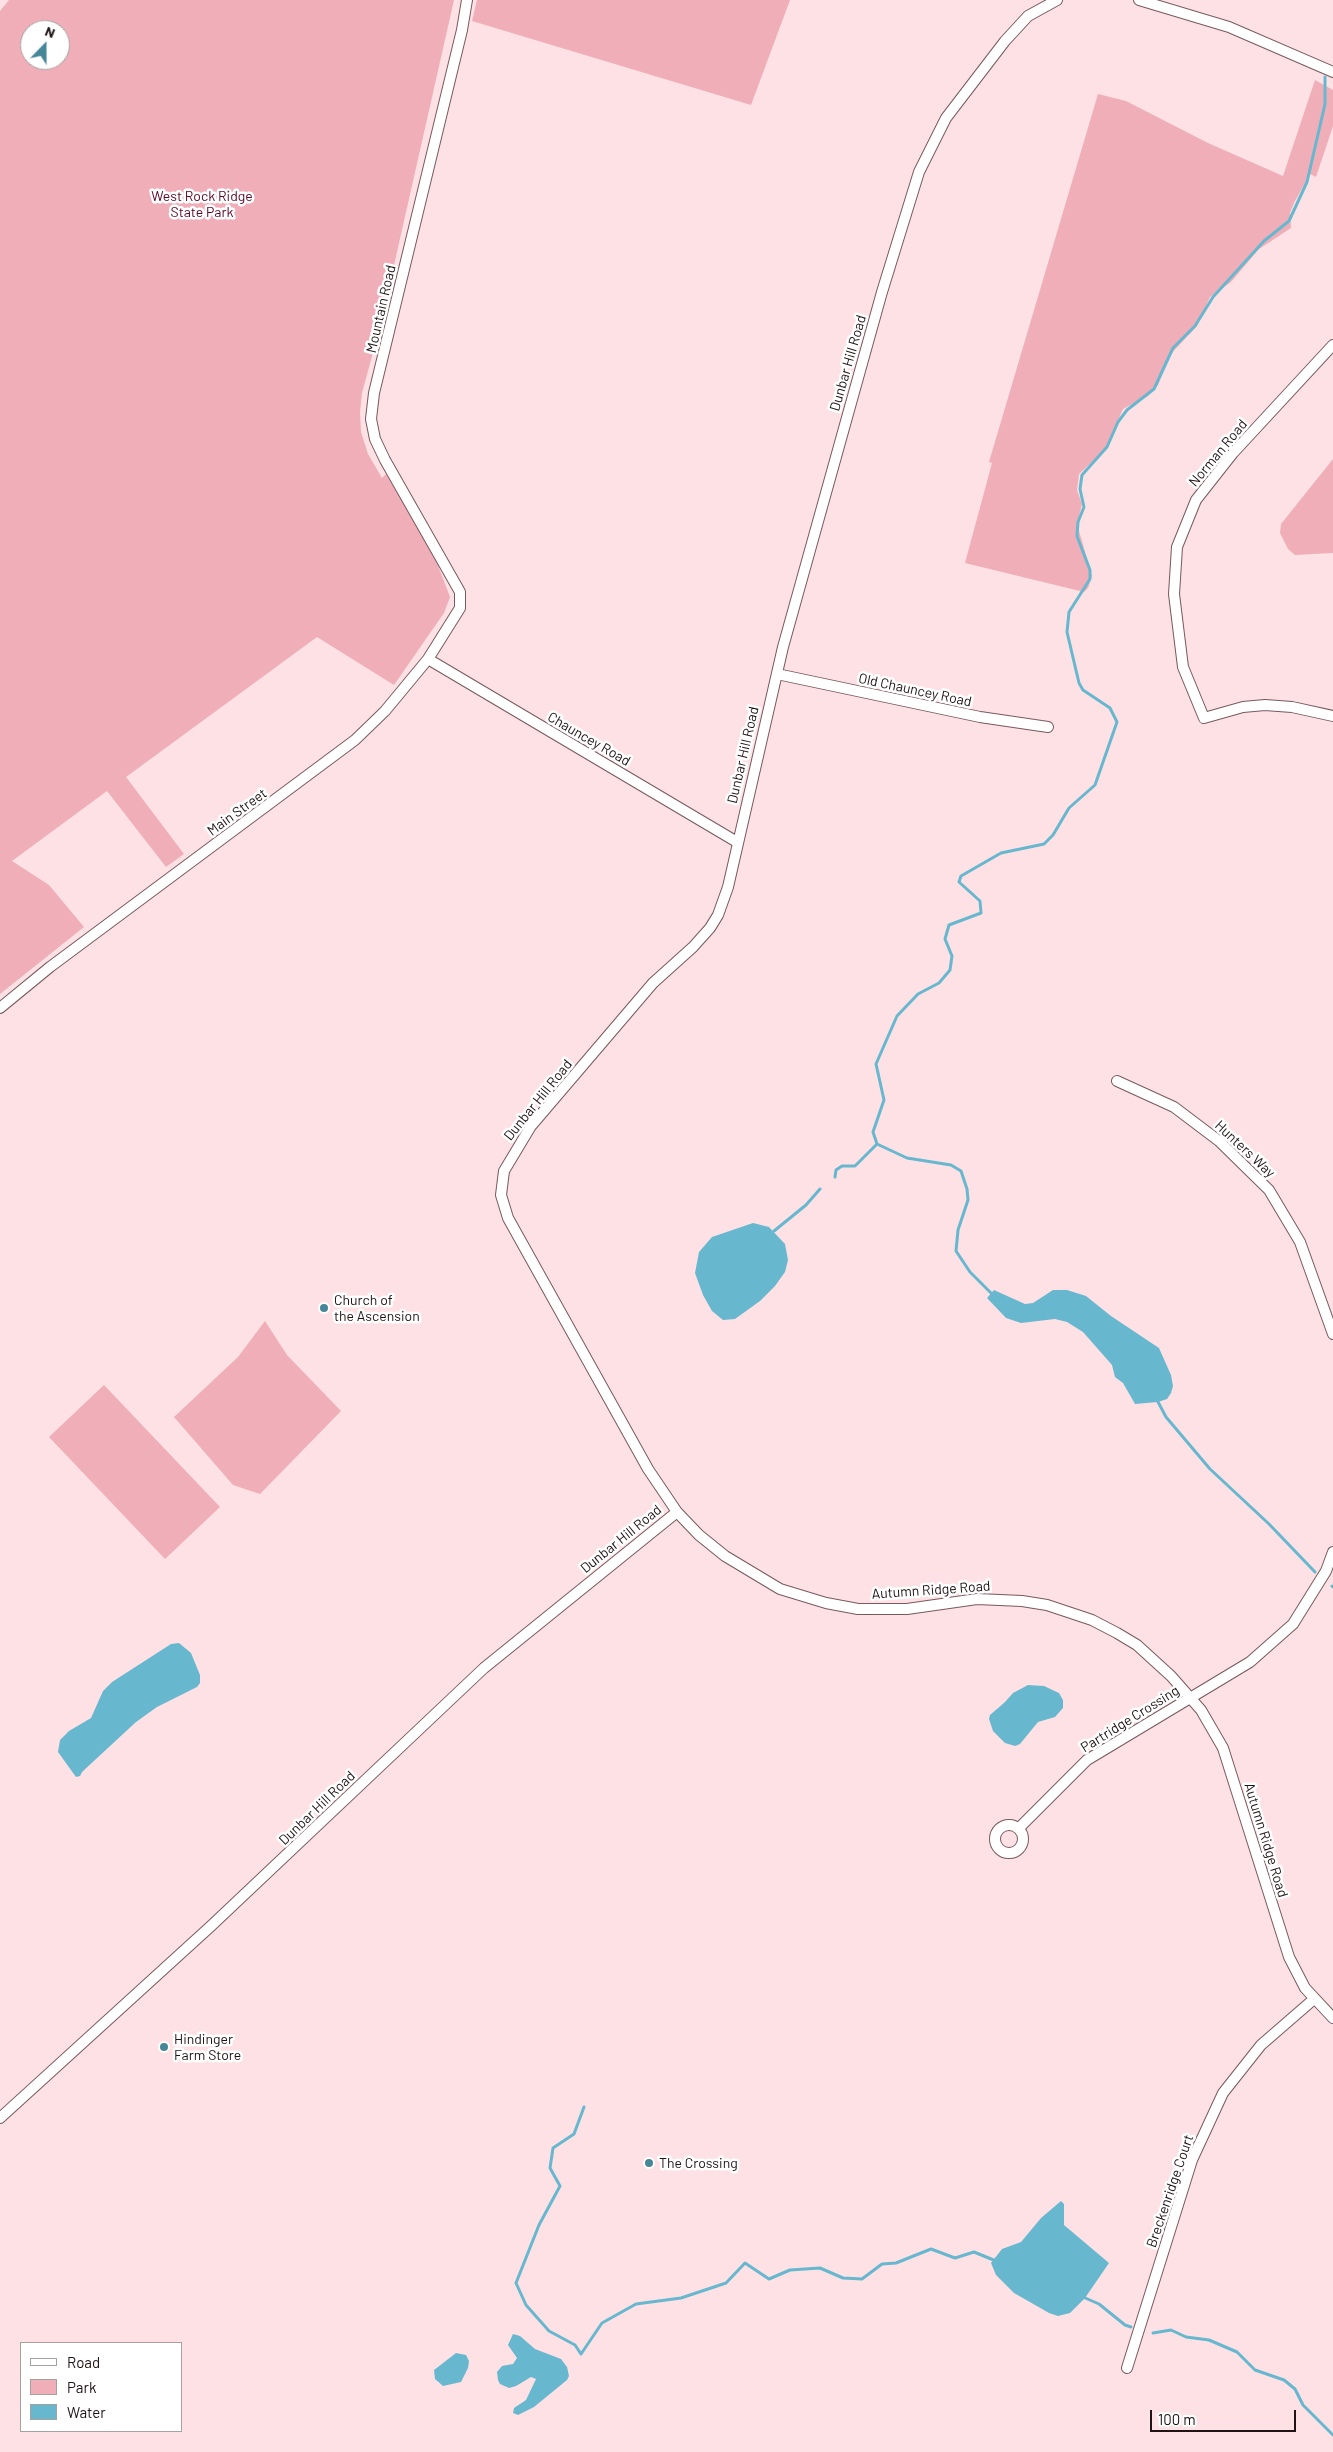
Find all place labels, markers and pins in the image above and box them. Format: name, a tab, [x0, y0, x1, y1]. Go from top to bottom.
place label: Church of the Ascension	[334, 1292, 420, 1324]
marker: Church of the Ascension	[318, 1302, 330, 1314]
place label: Hindinger Farm Store	[174, 2031, 241, 2064]
marker: Hindinger Farm Store	[158, 2041, 170, 2053]
place label: The Crossing	[659, 2155, 738, 2171]
marker: The Crossing	[643, 2157, 655, 2169]

